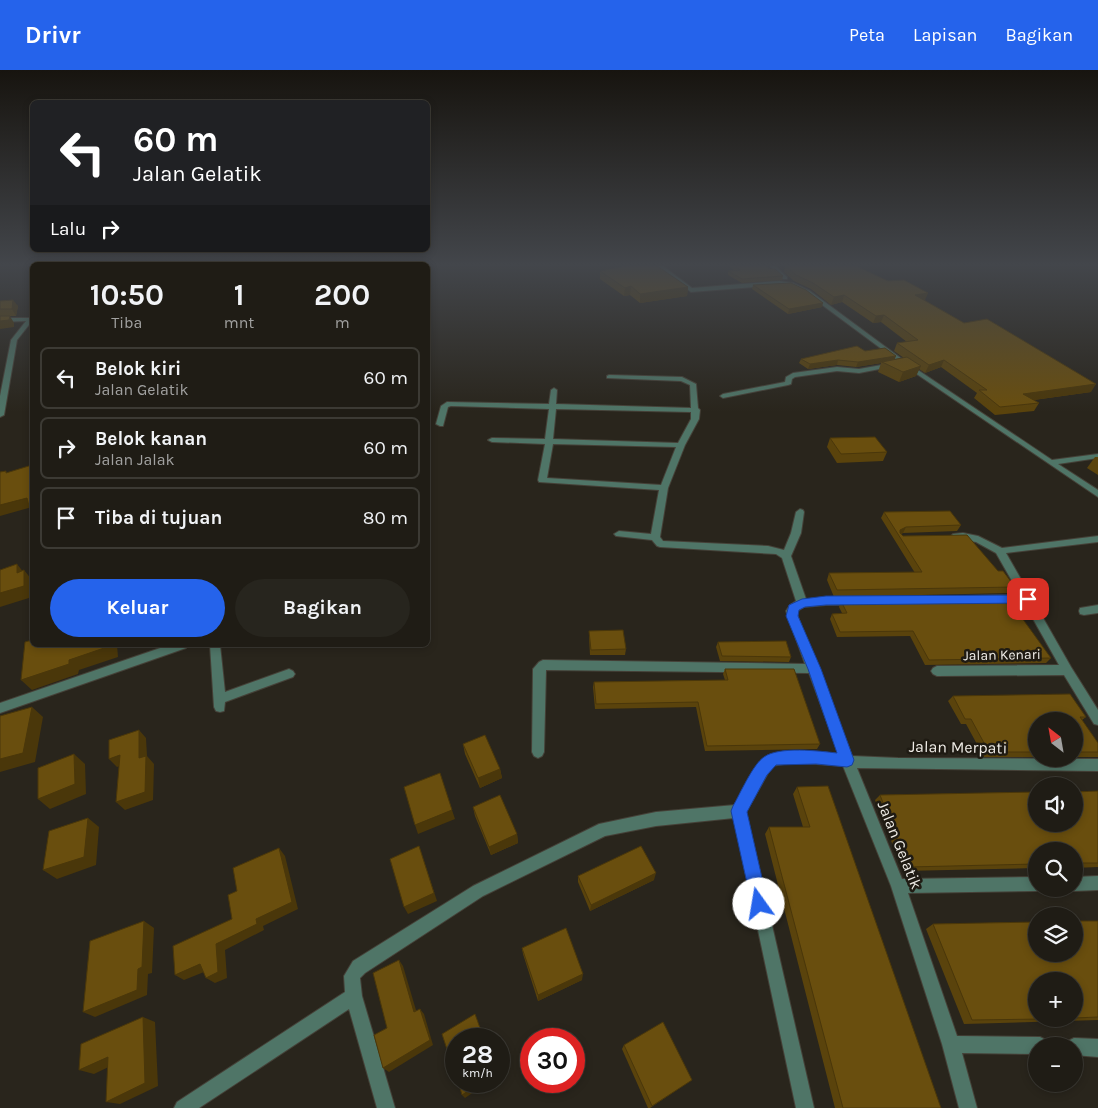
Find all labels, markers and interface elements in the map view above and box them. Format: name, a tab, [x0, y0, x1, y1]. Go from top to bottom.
text: Drivr	[25, 21, 81, 49]
text: Peta	[849, 24, 885, 46]
text: Lapisan	[913, 24, 977, 46]
text: Bagikan	[1005, 24, 1073, 46]
text: 60 m	[133, 119, 218, 160]
icon: left	[50, 120, 115, 185]
text: Jalan Gelatik	[133, 161, 262, 187]
icon: right	[96, 215, 124, 243]
text: Lalu	[50, 218, 86, 240]
text: 10:50	[90, 277, 164, 313]
text: 1	[234, 277, 244, 313]
text: 200	[314, 277, 370, 313]
text: Tiba	[111, 313, 142, 332]
text: mnt	[224, 313, 254, 332]
text: m	[335, 313, 350, 332]
text: Belok kiri	[95, 358, 181, 380]
icon: left	[52, 364, 80, 392]
text: 60 m	[364, 367, 408, 389]
text: Jalan Gelatik	[95, 380, 189, 399]
text: Belok kanan	[95, 428, 207, 450]
icon: right	[52, 434, 80, 462]
text: 60 m	[364, 437, 408, 459]
text: Jalan Jalak	[95, 450, 175, 469]
icon: arrive	[52, 504, 80, 532]
text: Tiba di tujuan	[95, 507, 222, 529]
text: 80 m	[363, 507, 408, 529]
pin	[1007, 578, 1049, 620]
button: Keluar	[50, 579, 225, 637]
button: Bagikan	[235, 579, 410, 637]
icon: arrive	[1014, 585, 1042, 613]
street label: Jalan Kenari	[963, 646, 1041, 664]
north arrow	[1028, 712, 1082, 768]
map controls	[1028, 712, 1083, 1092]
street label: Jalan Merpati	[909, 737, 1007, 757]
button: sound	[1028, 777, 1083, 832]
street label: Jalan Gelatik	[874, 798, 926, 892]
button: search	[1028, 842, 1083, 897]
position arrow	[732, 877, 784, 929]
button: layers	[1028, 907, 1083, 962]
button: +	[1028, 972, 1083, 1027]
speed limit sign: 30	[520, 1028, 585, 1093]
button: −	[1028, 1037, 1083, 1092]
text: 28	[462, 1040, 493, 1069]
text: km/h	[462, 1066, 493, 1080]

